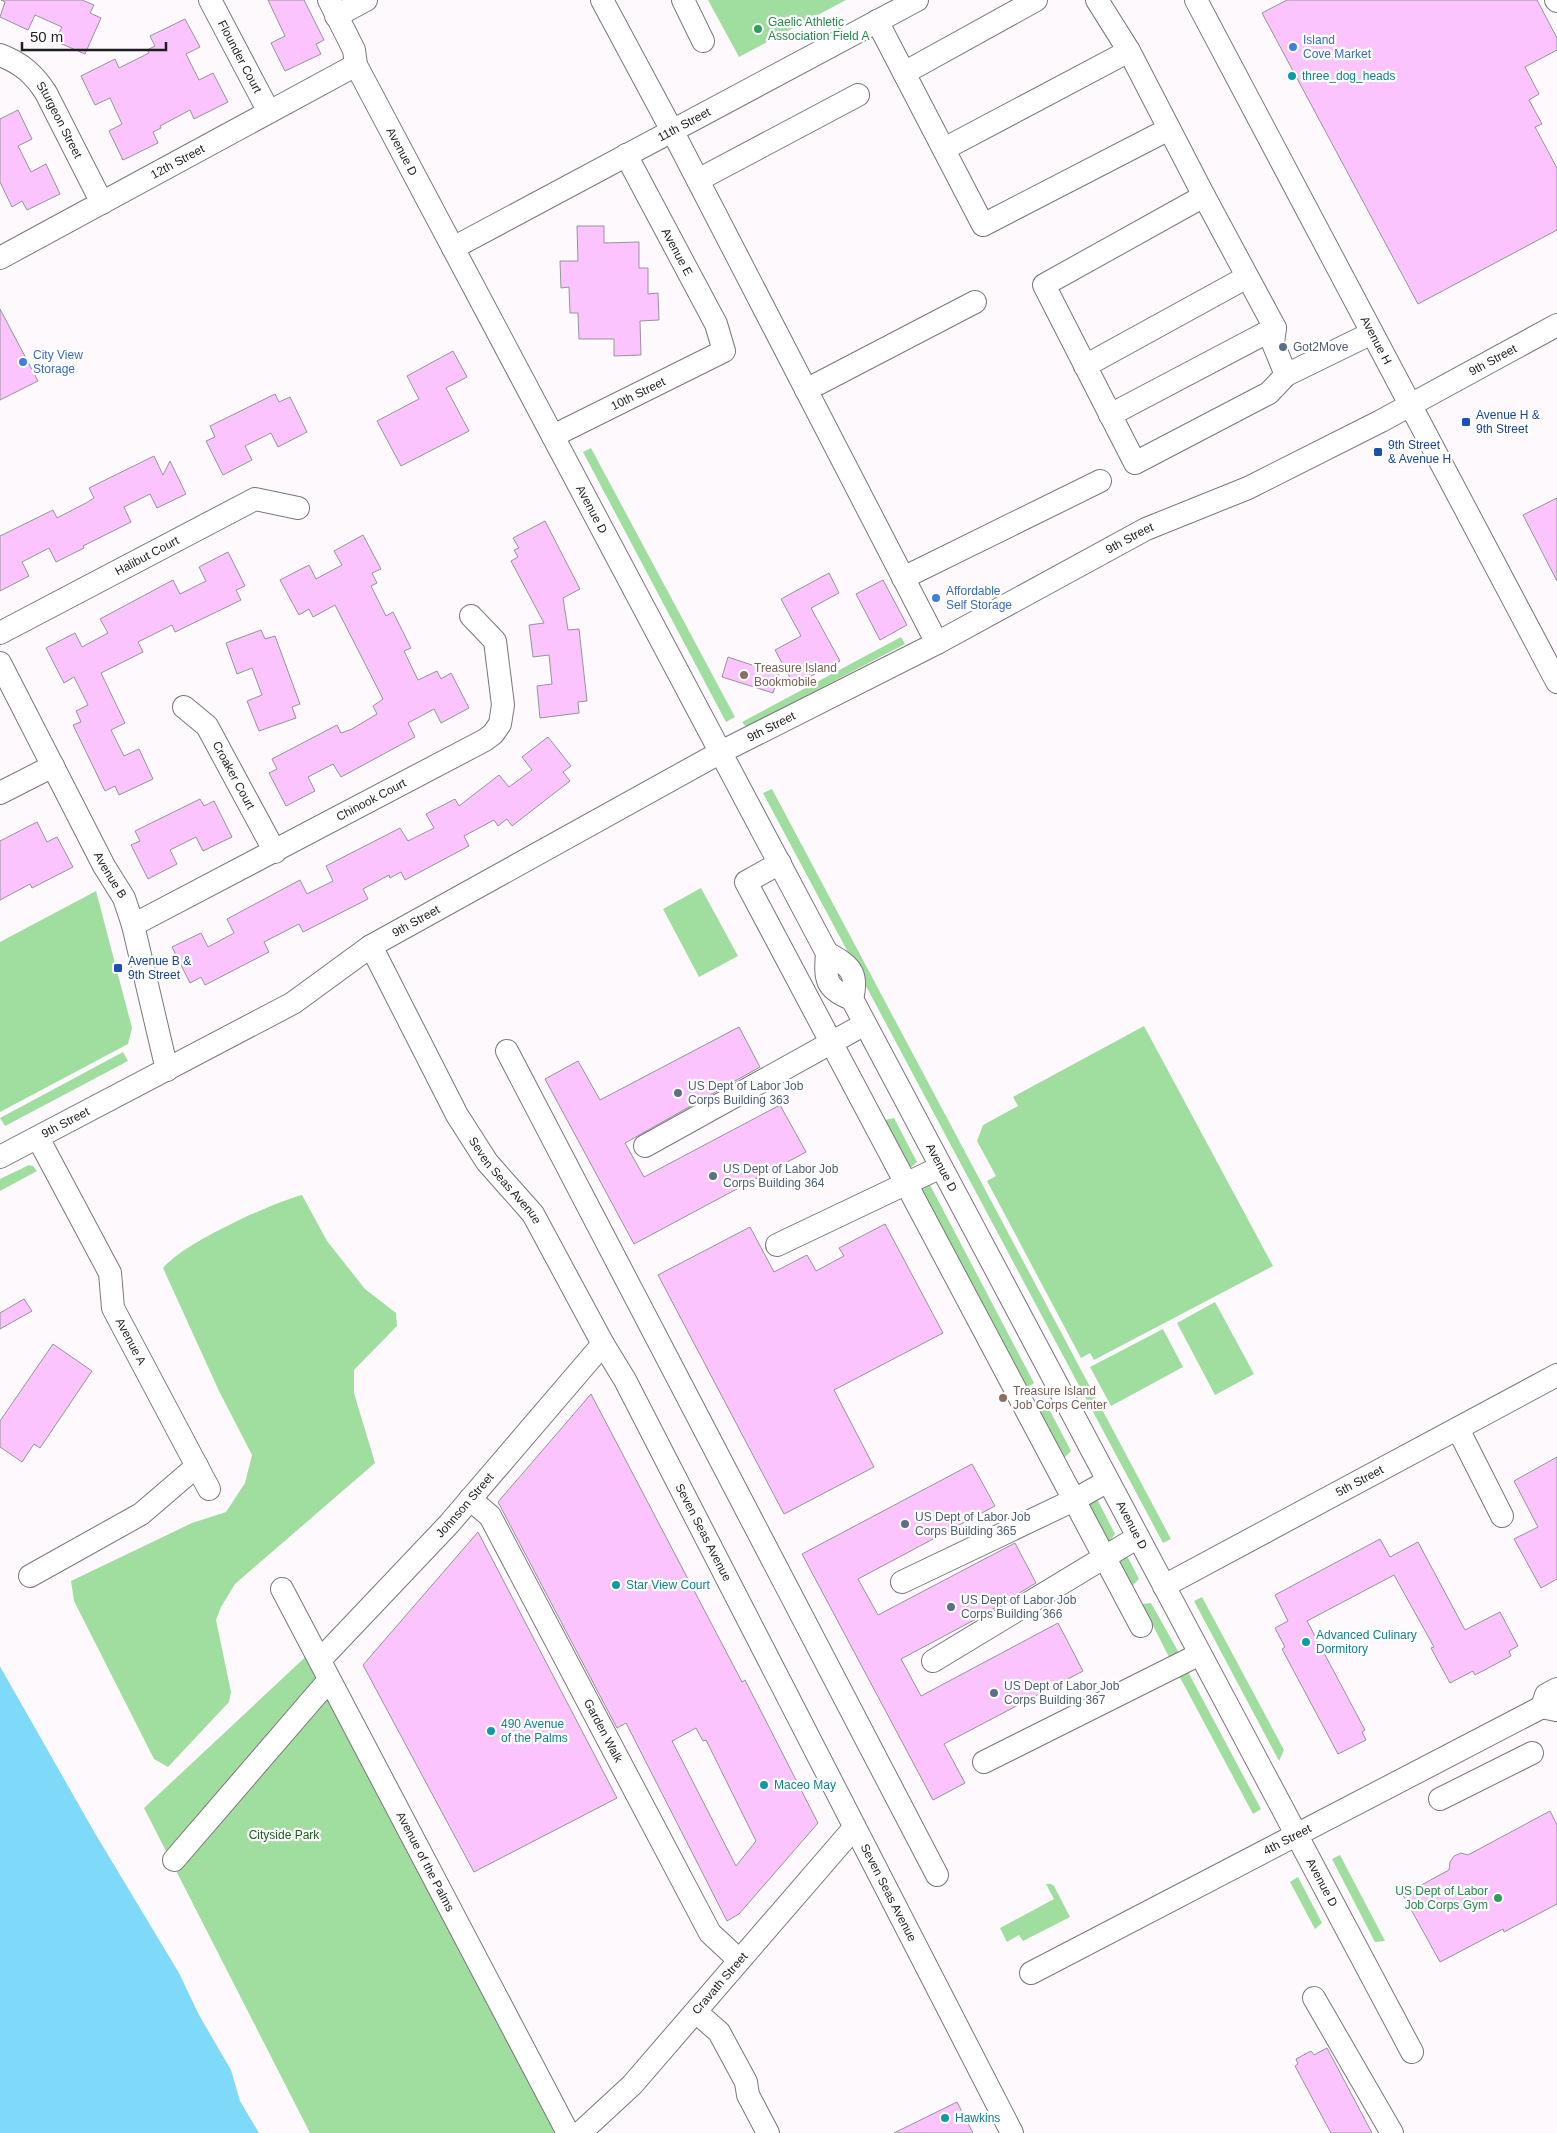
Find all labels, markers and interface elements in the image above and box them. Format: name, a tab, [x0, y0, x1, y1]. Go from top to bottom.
place label: Gaelic Athletic Association Field A	[768, 15, 869, 43]
street label: Flounder Court	[215, 18, 265, 96]
scale bar	[22, 20, 166, 52]
marker: Gaelic Athletic Association Field A	[752, 23, 764, 35]
text: 50 m	[30, 28, 63, 45]
place label: Island Cove Market	[1303, 33, 1372, 61]
marker: Island Cove Market	[1287, 41, 1299, 53]
place label: three_dog_heads	[1302, 69, 1395, 83]
marker: three_dog_heads	[1286, 70, 1298, 82]
street label: Sturgeon Street	[33, 79, 85, 161]
street label: 11th Street	[655, 104, 713, 144]
street label: Avenue D	[383, 125, 421, 178]
street label: 12th Street	[148, 141, 207, 182]
street label: Avenue E	[659, 226, 695, 278]
street label: Avenue H	[1358, 314, 1395, 367]
place label: Got2Move	[1293, 340, 1349, 354]
marker: Got2Move	[1277, 341, 1289, 353]
street label: 9th Street	[1467, 341, 1520, 379]
place label: City View Storage	[33, 348, 83, 376]
marker: City View Storage	[17, 356, 29, 368]
street label: 10th Street	[609, 374, 668, 413]
place label: Avenue H & 9th Street	[1476, 408, 1540, 436]
marker: Avenue H & 9th Street	[1460, 416, 1472, 428]
place label: 9th Street & Avenue H	[1388, 438, 1451, 466]
marker: 9th Street & Avenue H	[1372, 446, 1384, 458]
street label: Avenue D	[573, 483, 610, 536]
street label: 9th Street	[1103, 520, 1156, 557]
street label: Halibut Court	[113, 533, 182, 578]
place label: Affordable Self Storage	[946, 584, 1012, 612]
marker: Affordable Self Storage	[930, 592, 942, 604]
place label: Treasure Island Bookmobile	[754, 661, 837, 689]
marker: Treasure Island Bookmobile	[738, 669, 750, 681]
street label: 9th Street	[745, 708, 798, 745]
street label: Croaker Court	[210, 739, 258, 813]
street label: Chinook Court	[334, 775, 409, 824]
street label: Avenue B	[91, 849, 129, 901]
street label: 9th Street	[390, 902, 443, 940]
place label: Avenue B & 9th Street	[128, 954, 191, 982]
marker: Avenue B & 9th Street	[112, 962, 124, 974]
place label: US Dept of Labor Job Corps Building 363	[688, 1079, 804, 1107]
marker: US Dept of Labor Job Corps Building 363	[672, 1087, 684, 1099]
street label: 9th Street	[39, 1104, 92, 1141]
street label: Seven Seas Avenue	[466, 1134, 544, 1227]
street label: Avenue D	[923, 1141, 960, 1194]
place label: US Dept of Labor Job Corps Building 364	[723, 1162, 839, 1190]
marker: US Dept of Labor Job Corps Building 364	[707, 1170, 719, 1182]
street label: Avenue A	[113, 1316, 149, 1367]
place label: Treasure Island Job Corps Center	[1013, 1384, 1107, 1412]
marker: Treasure Island Job Corps Center	[997, 1392, 1009, 1404]
street label: 5th Street	[1333, 1462, 1386, 1499]
street label: Johnson Street	[433, 1470, 497, 1540]
street label: Seven Seas Avenue	[672, 1481, 734, 1584]
street label: Avenue D	[1113, 1499, 1150, 1552]
place label: US Dept of Labor Job Corps Building 365	[915, 1510, 1031, 1538]
marker: US Dept of Labor Job Corps Building 365	[899, 1518, 911, 1530]
place label: Star View Court	[626, 1578, 710, 1592]
marker: Star View Court	[610, 1579, 622, 1591]
place label: US Dept of Labor Job Corps Building 366	[961, 1593, 1077, 1621]
marker: US Dept of Labor Job Corps Building 366	[945, 1601, 957, 1613]
place label: Advanced Culinary Dormitory	[1316, 1628, 1417, 1656]
marker: Advanced Culinary Dormitory	[1300, 1636, 1312, 1648]
place label: US Dept of Labor Job Corps Building 367	[1004, 1679, 1120, 1707]
marker: US Dept of Labor Job Corps Building 367	[988, 1687, 1000, 1699]
street label: Garden Walk	[581, 1697, 626, 1766]
place label: 490 Avenue of the Palms	[501, 1717, 568, 1745]
marker: 490 Avenue of the Palms	[485, 1725, 497, 1737]
place label: Maceo May	[774, 1778, 836, 1792]
marker: Maceo May	[758, 1779, 770, 1791]
street label: Avenue of the Palms	[393, 1809, 457, 1914]
street label: 4th Street	[1261, 1821, 1314, 1858]
park label: Cityside Park	[249, 1828, 320, 1842]
street label: Seven Seas Avenue	[858, 1841, 920, 1944]
street label: Avenue D	[1303, 1856, 1341, 1909]
place label: US Dept of Labor Job Corps Gym	[1395, 1884, 1488, 1912]
marker: US Dept of Labor Job Corps Gym	[1492, 1892, 1504, 1904]
street label: Cravath Street	[689, 1949, 751, 2017]
place label: Hawkins	[955, 2111, 1000, 2125]
marker: Hawkins	[939, 2112, 951, 2124]

